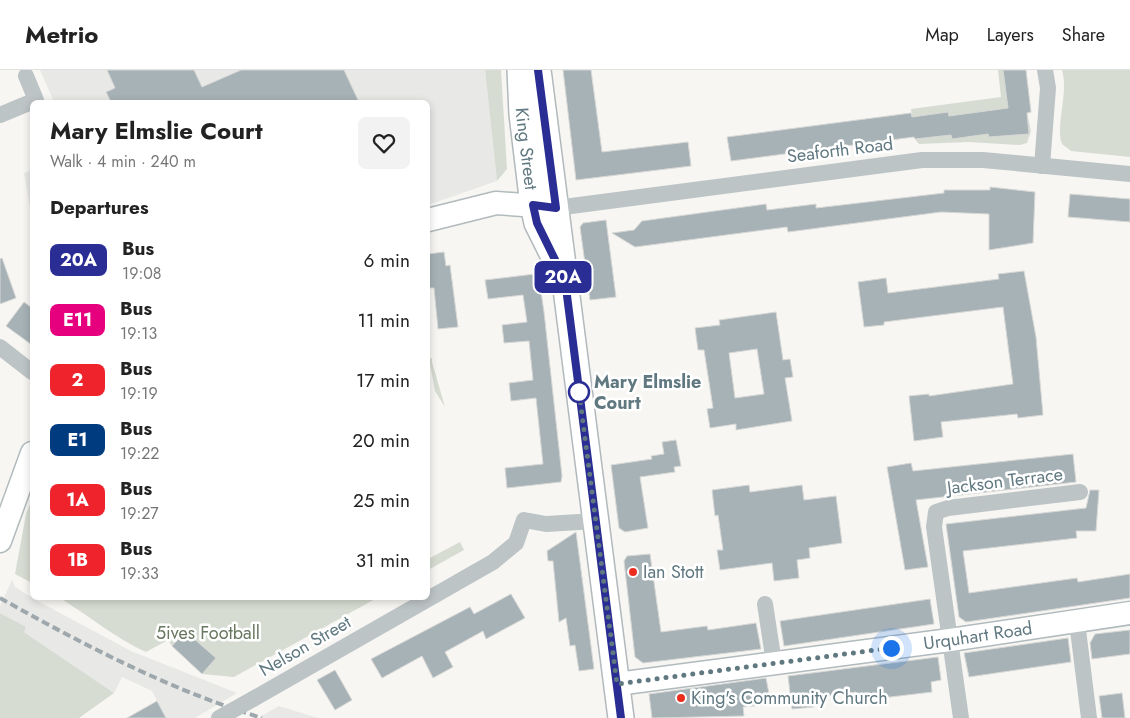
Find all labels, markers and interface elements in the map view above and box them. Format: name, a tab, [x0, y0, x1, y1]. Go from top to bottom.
text: Metrio	[25, 17, 98, 52]
text: Map	[925, 22, 959, 48]
text: Layers	[987, 22, 1034, 48]
text: Share	[1062, 22, 1105, 48]
street label: King Street	[509, 107, 544, 192]
text: Mary Elmslie Court	[50, 113, 263, 148]
button: heart	[358, 117, 410, 169]
street label: Seaforth Road	[785, 131, 895, 169]
text: Walk · 4 min · 240 m	[50, 150, 196, 173]
text: Departures	[50, 194, 149, 221]
text: Bus	[122, 235, 154, 262]
text: 20A	[60, 247, 97, 273]
text: 6 min	[364, 247, 410, 274]
line badge: 20A	[534, 261, 592, 293]
text: 19:08	[122, 262, 162, 285]
text: 20A	[545, 264, 581, 290]
text: Bus	[120, 295, 152, 322]
text: E11	[63, 307, 92, 333]
text: 11 min	[357, 307, 410, 334]
text: 19:13	[120, 322, 157, 345]
text: Bus	[120, 355, 152, 382]
text: 2	[72, 367, 83, 393]
text: 17 min	[356, 367, 410, 394]
place label: Mary Elmslie Court	[594, 369, 701, 416]
marker: Mary Elmslie Court	[568, 381, 590, 403]
text: 19:19	[120, 382, 158, 405]
text: Bus	[120, 415, 152, 442]
text: E1	[67, 427, 88, 453]
text: 20 min	[352, 427, 410, 454]
text: 19:22	[120, 442, 159, 465]
street label: Jackson Terrace	[944, 461, 1064, 501]
text: Bus	[120, 475, 152, 502]
text: 1A	[66, 487, 89, 513]
text: 25 min	[353, 487, 410, 514]
text: 19:27	[120, 502, 159, 525]
text: Bus	[120, 535, 152, 562]
text: 1B	[67, 547, 88, 573]
text: 31 min	[356, 547, 410, 574]
place label: Ian Stott	[643, 559, 704, 585]
text: 19:33	[120, 562, 159, 585]
marker: Ian Stott	[627, 566, 639, 578]
street label: Nelson Street	[254, 609, 356, 683]
street label: Urquhart Road	[922, 615, 1034, 656]
park label: 5ives Football	[156, 620, 260, 646]
your location	[879, 636, 904, 661]
place label: King's Community Church	[691, 685, 888, 711]
marker: King's Community Church	[675, 692, 687, 704]

